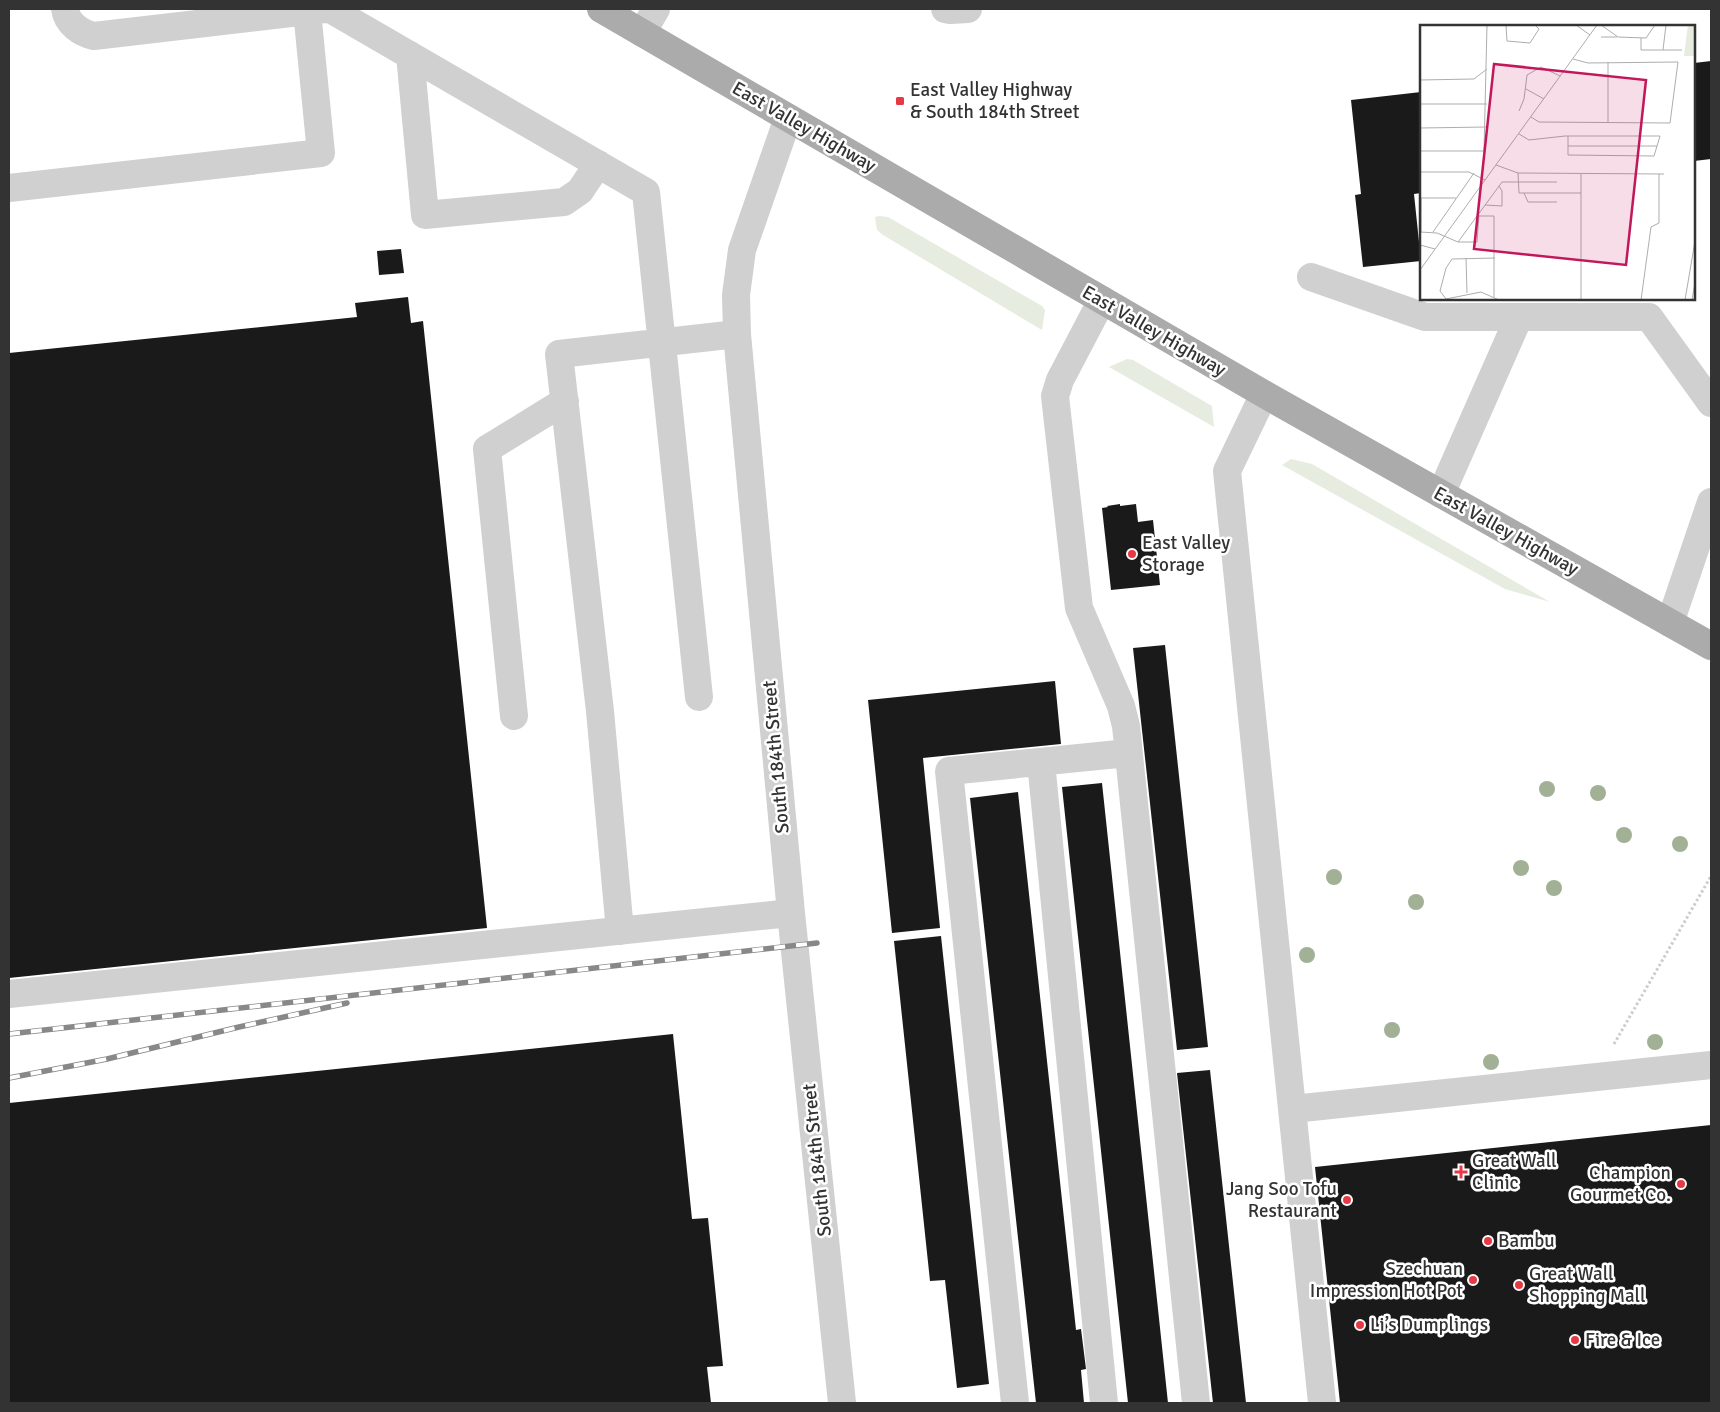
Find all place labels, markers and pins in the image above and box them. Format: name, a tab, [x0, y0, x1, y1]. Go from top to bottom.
place label: East Valley Highway & South 184th Street	[910, 78, 1080, 124]
marker: East Valley Highway & South 184th Street	[894, 95, 906, 107]
place label: East Valley Storage	[1142, 531, 1230, 577]
marker: East Valley Storage	[1126, 548, 1138, 560]
place label: Great Wall Clinic	[1472, 1149, 1557, 1195]
place label: Champion Gourmet Co.	[1570, 1161, 1671, 1207]
marker: Great Wall Clinic	[1454, 1165, 1468, 1179]
place label: Jang Soo Tofu Restaurant	[1226, 1177, 1337, 1223]
marker: Champion Gourmet Co.	[1675, 1178, 1687, 1190]
marker: Jang Soo Tofu Restaurant	[1341, 1194, 1353, 1206]
place label: Bambu	[1498, 1229, 1555, 1253]
marker: Bambu	[1482, 1235, 1494, 1247]
place label: Szechuan Impression Hot Pot	[1310, 1257, 1463, 1303]
place label: Great Wall Shopping Mall	[1529, 1262, 1646, 1308]
marker: Szechuan Impression Hot Pot	[1467, 1274, 1479, 1286]
marker: Great Wall Shopping Mall	[1513, 1279, 1525, 1291]
place label: Li’s Dumplings	[1370, 1313, 1488, 1337]
marker: Li’s Dumplings	[1354, 1319, 1366, 1331]
place label: Fire & Ice	[1585, 1328, 1660, 1352]
marker: Fire & Ice	[1569, 1334, 1581, 1346]

